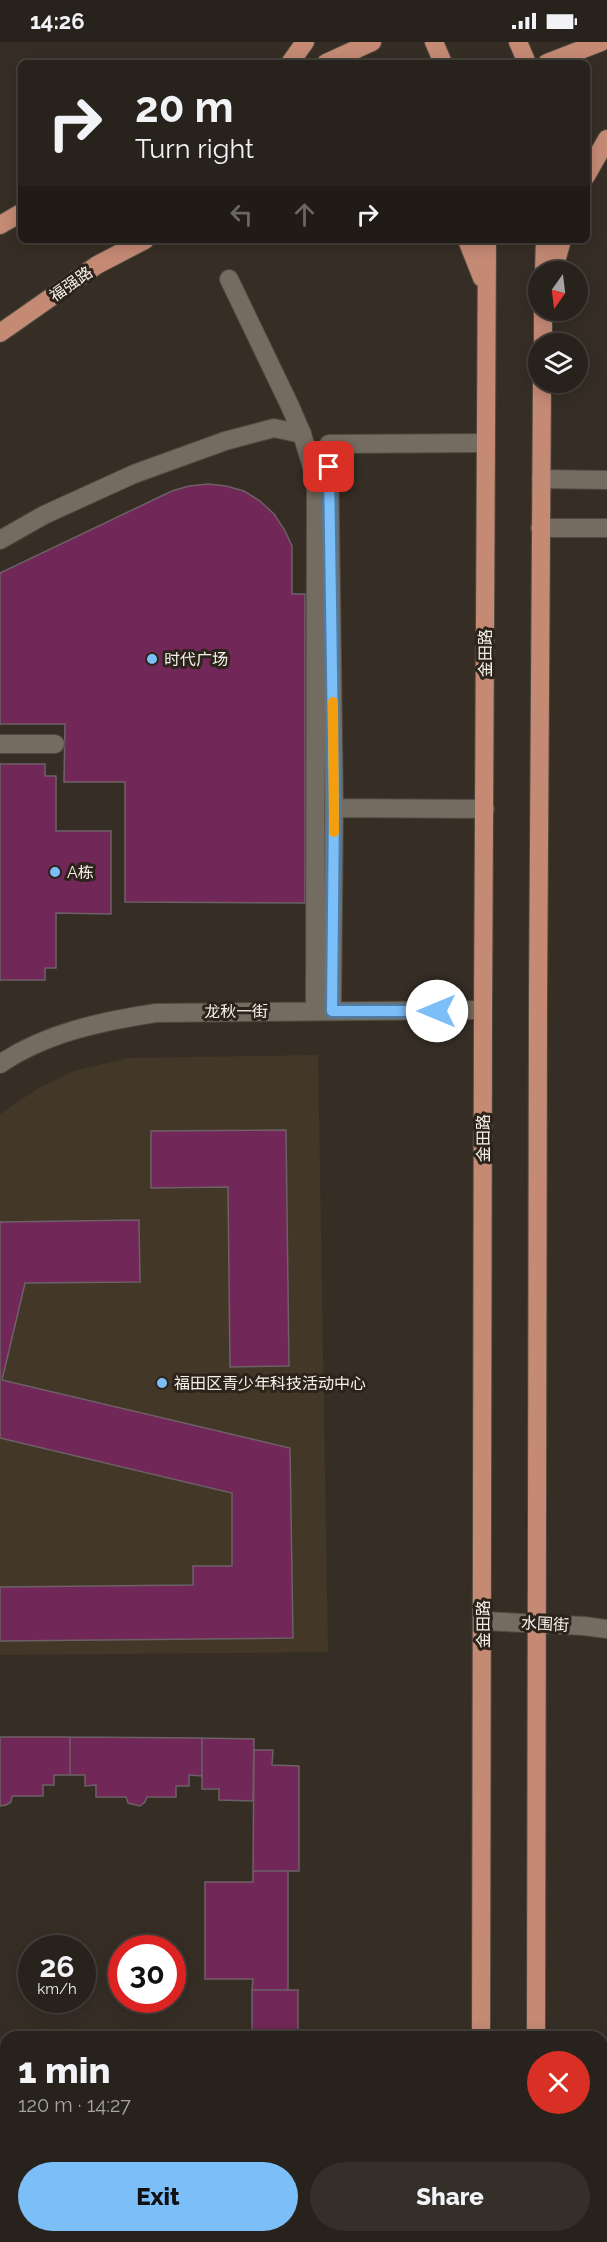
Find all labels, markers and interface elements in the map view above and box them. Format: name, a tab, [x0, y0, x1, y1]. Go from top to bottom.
text: 14:26	[30, 8, 85, 34]
text: 20 m	[135, 83, 234, 132]
icon: right	[36, 84, 114, 162]
text: Turn right	[135, 133, 254, 164]
icon: left	[225, 198, 258, 231]
icon: ahead	[288, 198, 321, 231]
icon: right	[351, 198, 384, 231]
north arrow	[528, 261, 588, 321]
map controls	[528, 261, 588, 393]
street label: 福强路	[46, 262, 96, 306]
button: layers	[528, 333, 588, 393]
pin	[303, 441, 354, 492]
icon: arrive	[312, 450, 345, 483]
street label: 金田路	[476, 629, 495, 677]
place label: 时代广场	[164, 650, 228, 669]
marker: 时代广场	[145, 652, 159, 666]
place label: A栋	[67, 863, 94, 882]
marker: A栋	[48, 865, 62, 879]
position arrow	[405, 979, 469, 1043]
street label: 龙秋一街	[204, 1002, 268, 1021]
street label: 金田路	[474, 1114, 493, 1162]
place label: 福田区青少年科技活动中心	[174, 1374, 366, 1393]
marker: 福田区青少年科技活动中心	[155, 1376, 169, 1390]
street label: 金田路	[474, 1600, 493, 1648]
street label: 水围街	[521, 1613, 569, 1635]
speed limit sign: 30	[108, 1935, 186, 2013]
text: 26	[39, 1949, 75, 1984]
text: km/h	[37, 1980, 77, 1998]
text: 1 min	[18, 2049, 110, 2091]
button: close	[527, 2051, 590, 2114]
text: 120 m · 14:27	[18, 2093, 131, 2117]
button: Exit	[18, 2162, 298, 2231]
button: Share	[310, 2162, 590, 2231]

